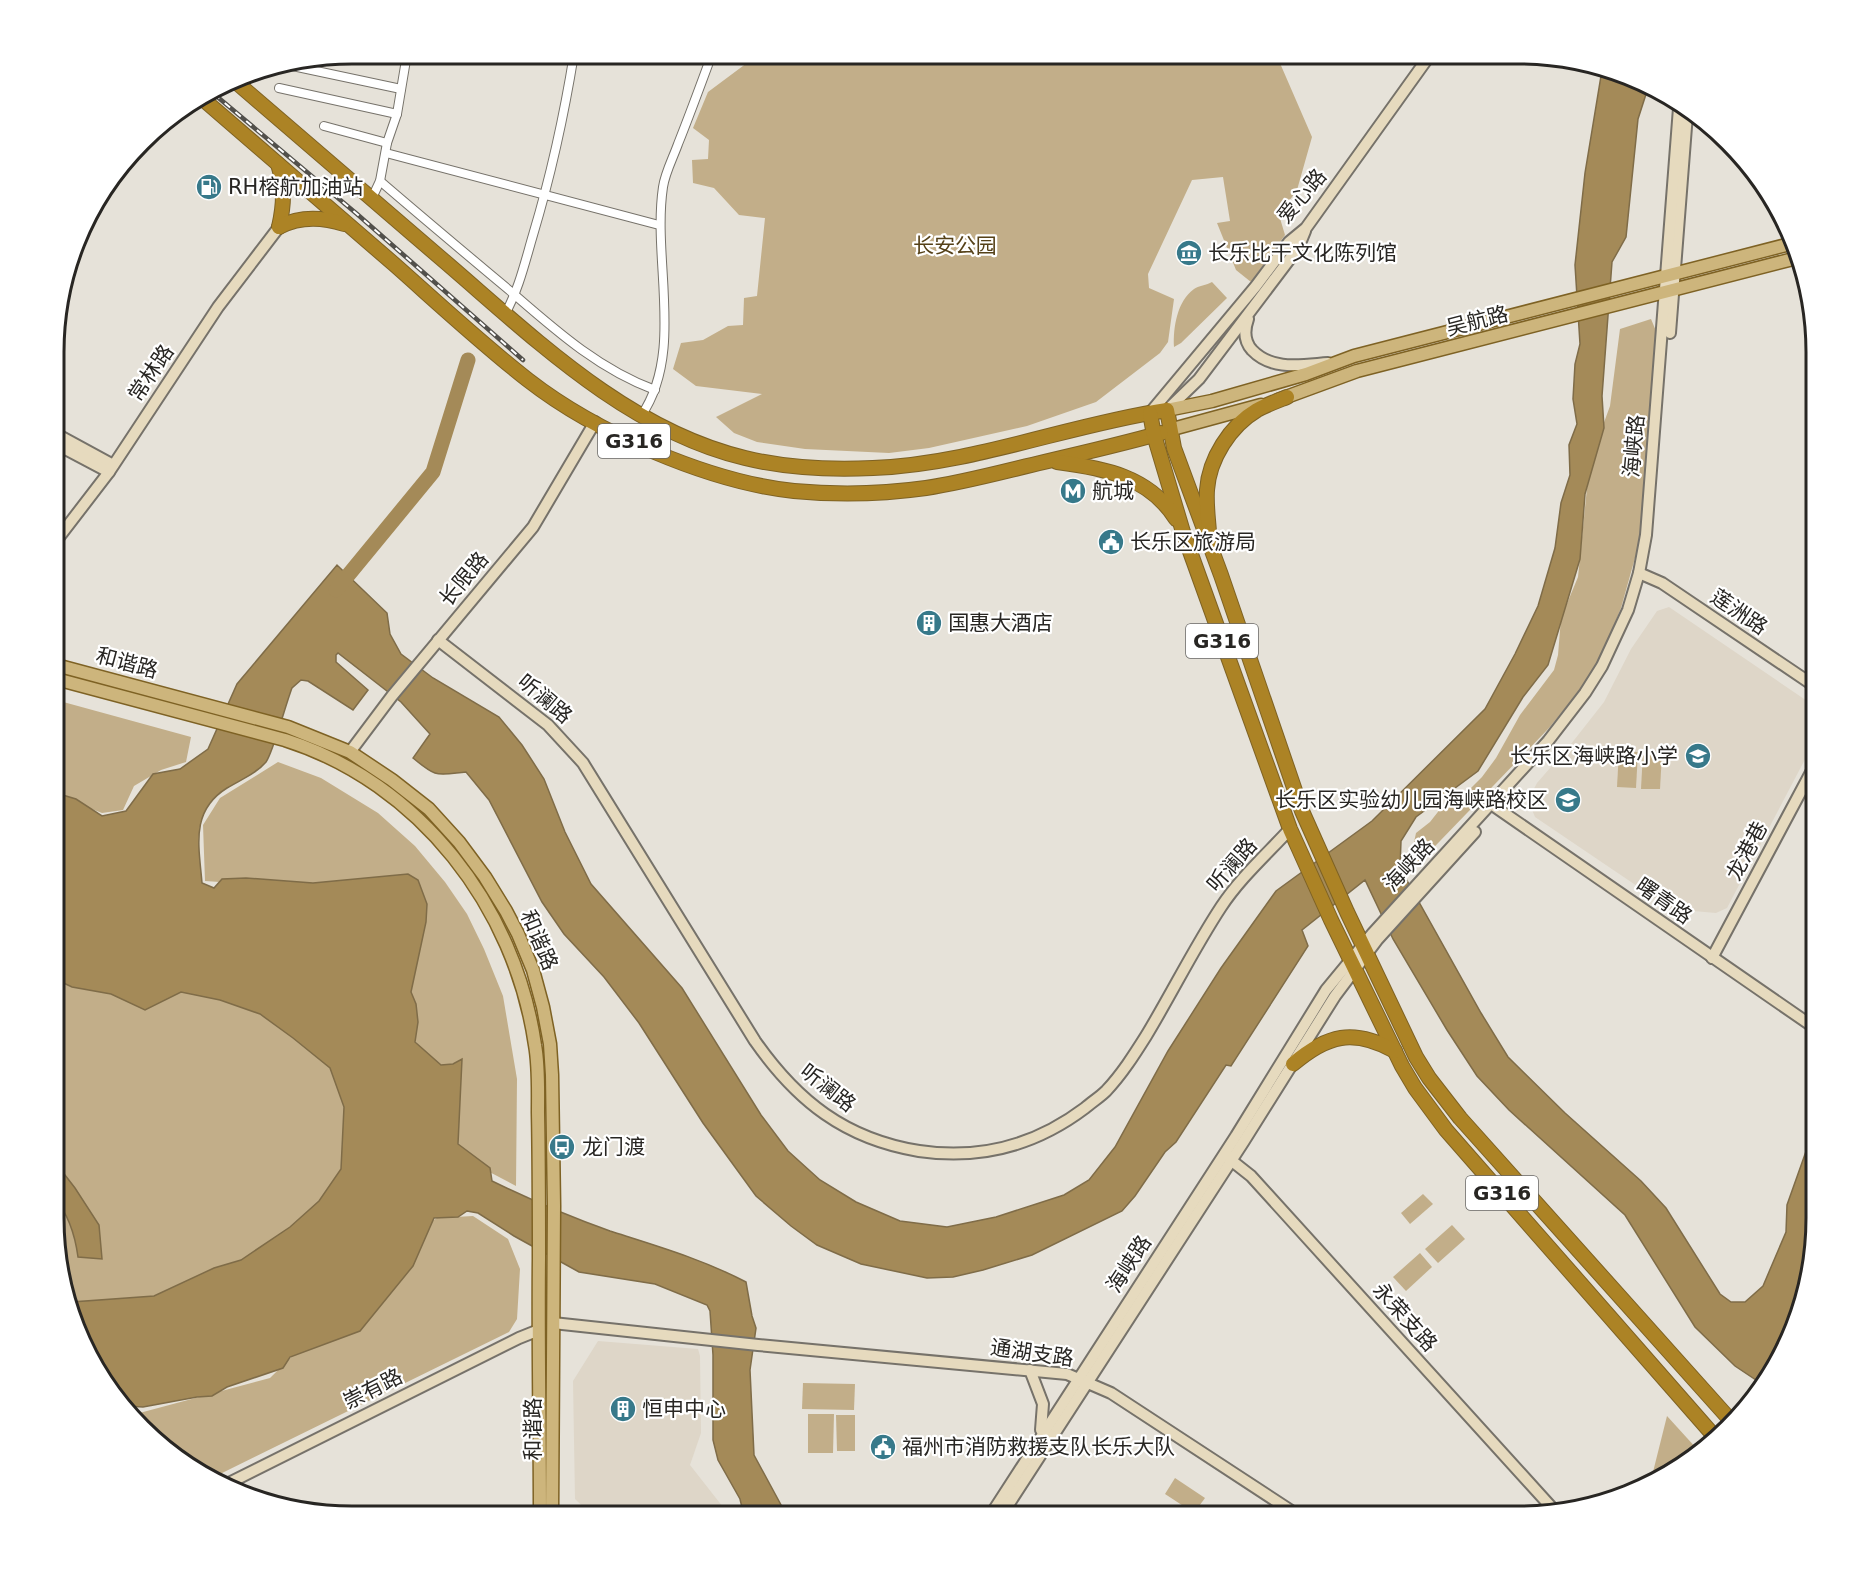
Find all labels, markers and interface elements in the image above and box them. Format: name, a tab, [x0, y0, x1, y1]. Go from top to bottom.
street label: 爱心路	[1273, 164, 1331, 228]
fuel station icon: RH榕航加油站	[194, 172, 224, 202]
place label: RH榕航加油站	[228, 175, 363, 199]
park label: 长安公园	[913, 234, 997, 258]
museum icon: 长乐比干文化陈列馆	[1174, 238, 1204, 268]
place label: 长乐比干文化陈列馆	[1208, 241, 1397, 265]
street label: 吴航路	[1444, 302, 1510, 340]
street label: 常林路	[123, 340, 179, 406]
street label: 海峡路	[1619, 414, 1649, 478]
road number: G316	[598, 424, 670, 458]
metro station icon: 航城	[1058, 476, 1088, 506]
place label: 航城	[1092, 479, 1134, 503]
public building icon: 长乐区旅游局	[1096, 527, 1126, 557]
place label: 长乐区旅游局	[1130, 530, 1256, 554]
street label: 长限路	[435, 547, 493, 611]
street label: 莲洲路	[1706, 584, 1772, 640]
building icon: 国惠大酒店	[914, 608, 944, 638]
place label: 国惠大酒店	[948, 611, 1053, 635]
road number: G316	[1186, 624, 1258, 658]
street label: 和谐路	[93, 643, 161, 683]
street label: 听澜路	[513, 670, 577, 728]
school or university icon: 长乐区海峡路小学	[1683, 741, 1713, 771]
place label: 长乐区海峡路小学	[1510, 744, 1678, 768]
school or university icon: 长乐区实验幼儿园海峡路校区	[1553, 785, 1583, 815]
place label: 长乐区实验幼儿园海峡路校区	[1275, 788, 1548, 812]
street label: 龙港巷	[1722, 818, 1772, 884]
street label: 听澜路	[1202, 833, 1262, 897]
street label: 海峡路	[1379, 834, 1439, 896]
street label: 曙青路	[1631, 873, 1697, 929]
street label: 和谐路	[516, 906, 562, 974]
street label: 听澜路	[796, 1059, 860, 1117]
bus stop icon: 龙门渡	[547, 1132, 577, 1162]
place label: 龙门渡	[582, 1135, 645, 1159]
road number: G316	[1466, 1176, 1538, 1210]
street label: 海峡路	[1102, 1231, 1156, 1297]
street label: 永荣支路	[1368, 1278, 1442, 1356]
street label: 通湖支路	[989, 1335, 1075, 1371]
street label: 崇有路	[339, 1364, 407, 1414]
building icon: 恒申中心	[608, 1394, 638, 1424]
place label: 恒申中心	[642, 1397, 726, 1421]
street label: 和谐路	[521, 1398, 545, 1461]
public building icon: 福州市消防救援支队长乐大队	[868, 1432, 898, 1462]
place label: 福州市消防救援支队长乐大队	[902, 1435, 1175, 1459]

